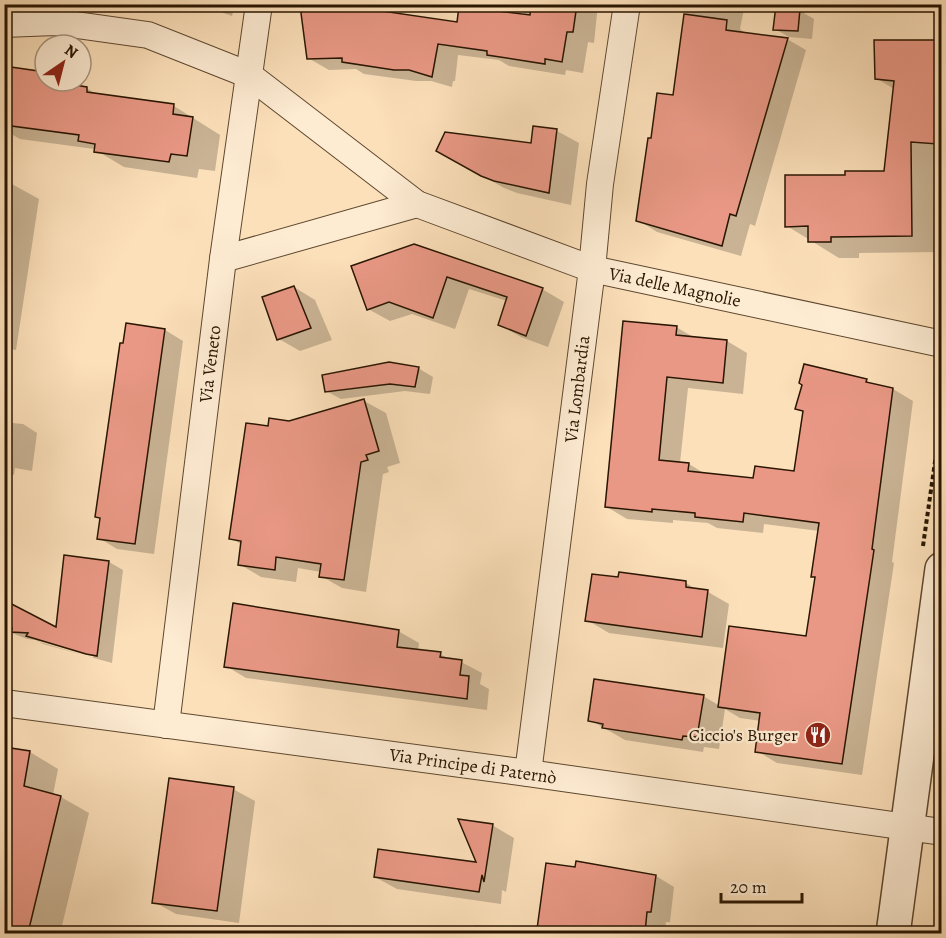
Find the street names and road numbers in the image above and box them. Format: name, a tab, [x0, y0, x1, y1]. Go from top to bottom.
street label: Via delle Magnolie	[606, 261, 743, 313]
street label: Via Veneto	[193, 324, 227, 405]
street label: Via Lombardia	[558, 333, 596, 445]
street label: Via Principe di Paternò	[387, 742, 558, 790]

